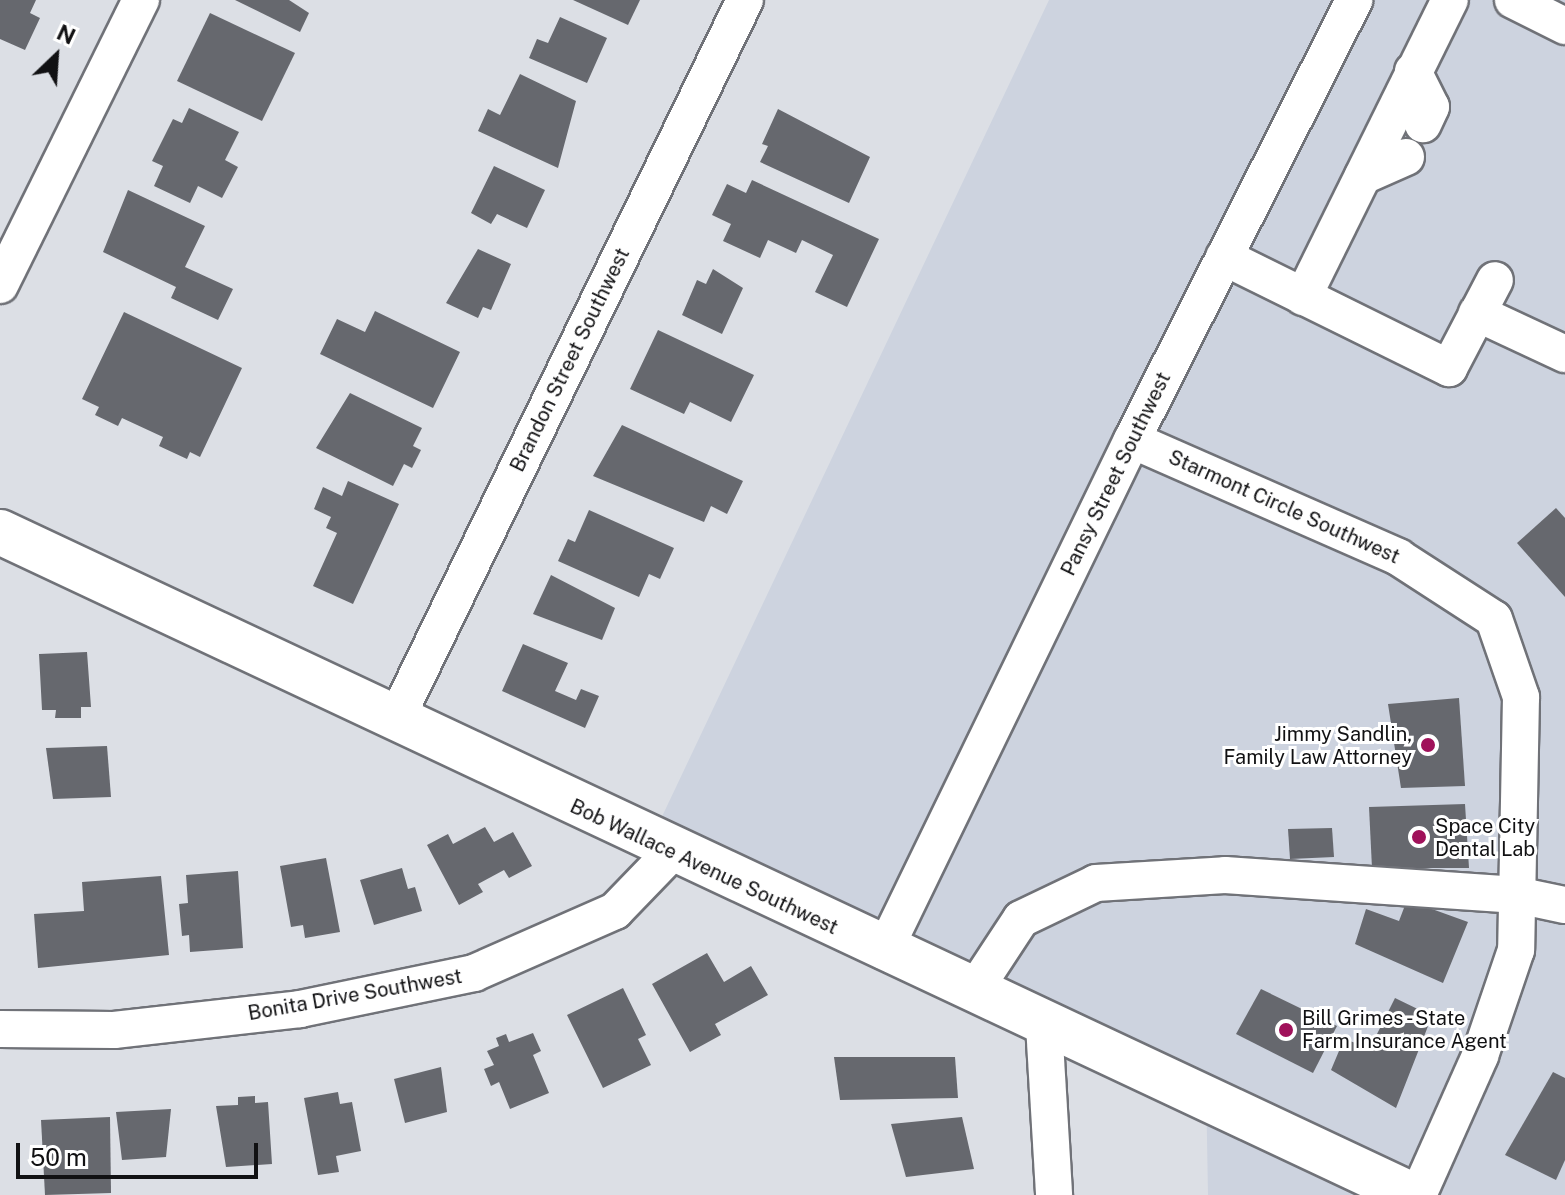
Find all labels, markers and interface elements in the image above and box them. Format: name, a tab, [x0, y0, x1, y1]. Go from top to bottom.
north arrow	[16, 16, 96, 96]
text: N	[53, 19, 79, 50]
street label: Brandon Street Southwest	[505, 244, 635, 476]
street label: Pansy Street Southwest	[1056, 368, 1176, 580]
street label: Starmont Circle Southwest	[1165, 445, 1403, 569]
place label: Jimmy Sandlin, Family Law Attorney	[1223, 722, 1412, 769]
marker: Jimmy Sandlin, Family Law Attorney	[1419, 736, 1437, 754]
street label: Bob Wallace Avenue Southwest	[566, 794, 842, 940]
place label: Space City Dental Lab	[1435, 814, 1535, 861]
marker: Space City Dental Lab	[1410, 828, 1428, 846]
street label: Bonita Drive Southwest	[246, 964, 464, 1026]
place label: Bill Grimes - State Farm Insurance Agent	[1302, 1006, 1507, 1053]
marker: Bill Grimes - State Farm Insurance Agent	[1277, 1021, 1295, 1039]
scale bar	[20, 1127, 262, 1177]
text: 50 m	[30, 1143, 87, 1171]

